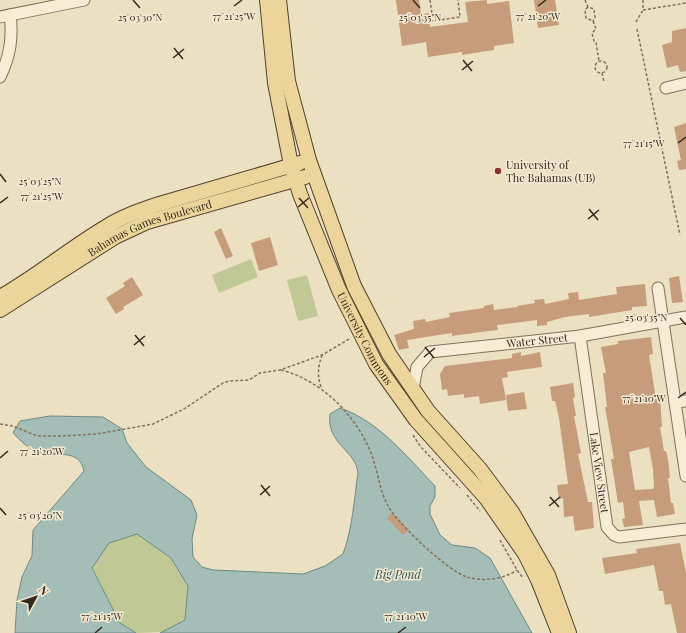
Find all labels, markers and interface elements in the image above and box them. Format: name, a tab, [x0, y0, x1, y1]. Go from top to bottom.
text: 77°21'25"W	[213, 9, 256, 23]
text: 77°21'20"W	[516, 9, 561, 23]
text: 25°03'30"N	[118, 10, 162, 24]
text: 25°03'35"N	[399, 10, 441, 24]
text: 77°21'15"W	[623, 136, 666, 150]
place label: University of The Bahamas (UB)	[506, 157, 595, 185]
marker: University of The Bahamas (UB)	[493, 166, 503, 176]
text: 25°03'25"N	[18, 174, 62, 188]
text: 77°21'25"W	[21, 189, 64, 203]
street label: Bahamas Games Boulevard	[85, 196, 214, 259]
street label: University Commons	[334, 289, 397, 388]
text: 25°03'35"N	[625, 310, 667, 324]
street label: Water Street	[505, 329, 569, 351]
text: 77°21'10"W	[622, 391, 666, 405]
street label: Lake View Street	[587, 431, 613, 514]
text: 77°21'20"W	[20, 444, 65, 458]
text: 25°03'20"N	[18, 508, 62, 522]
water label: Big Pond	[374, 566, 421, 582]
north arrow	[16, 577, 56, 617]
text: N	[36, 582, 52, 598]
text: 77°21'15"W	[81, 609, 124, 623]
text: 77°21'10"W	[384, 609, 428, 623]

